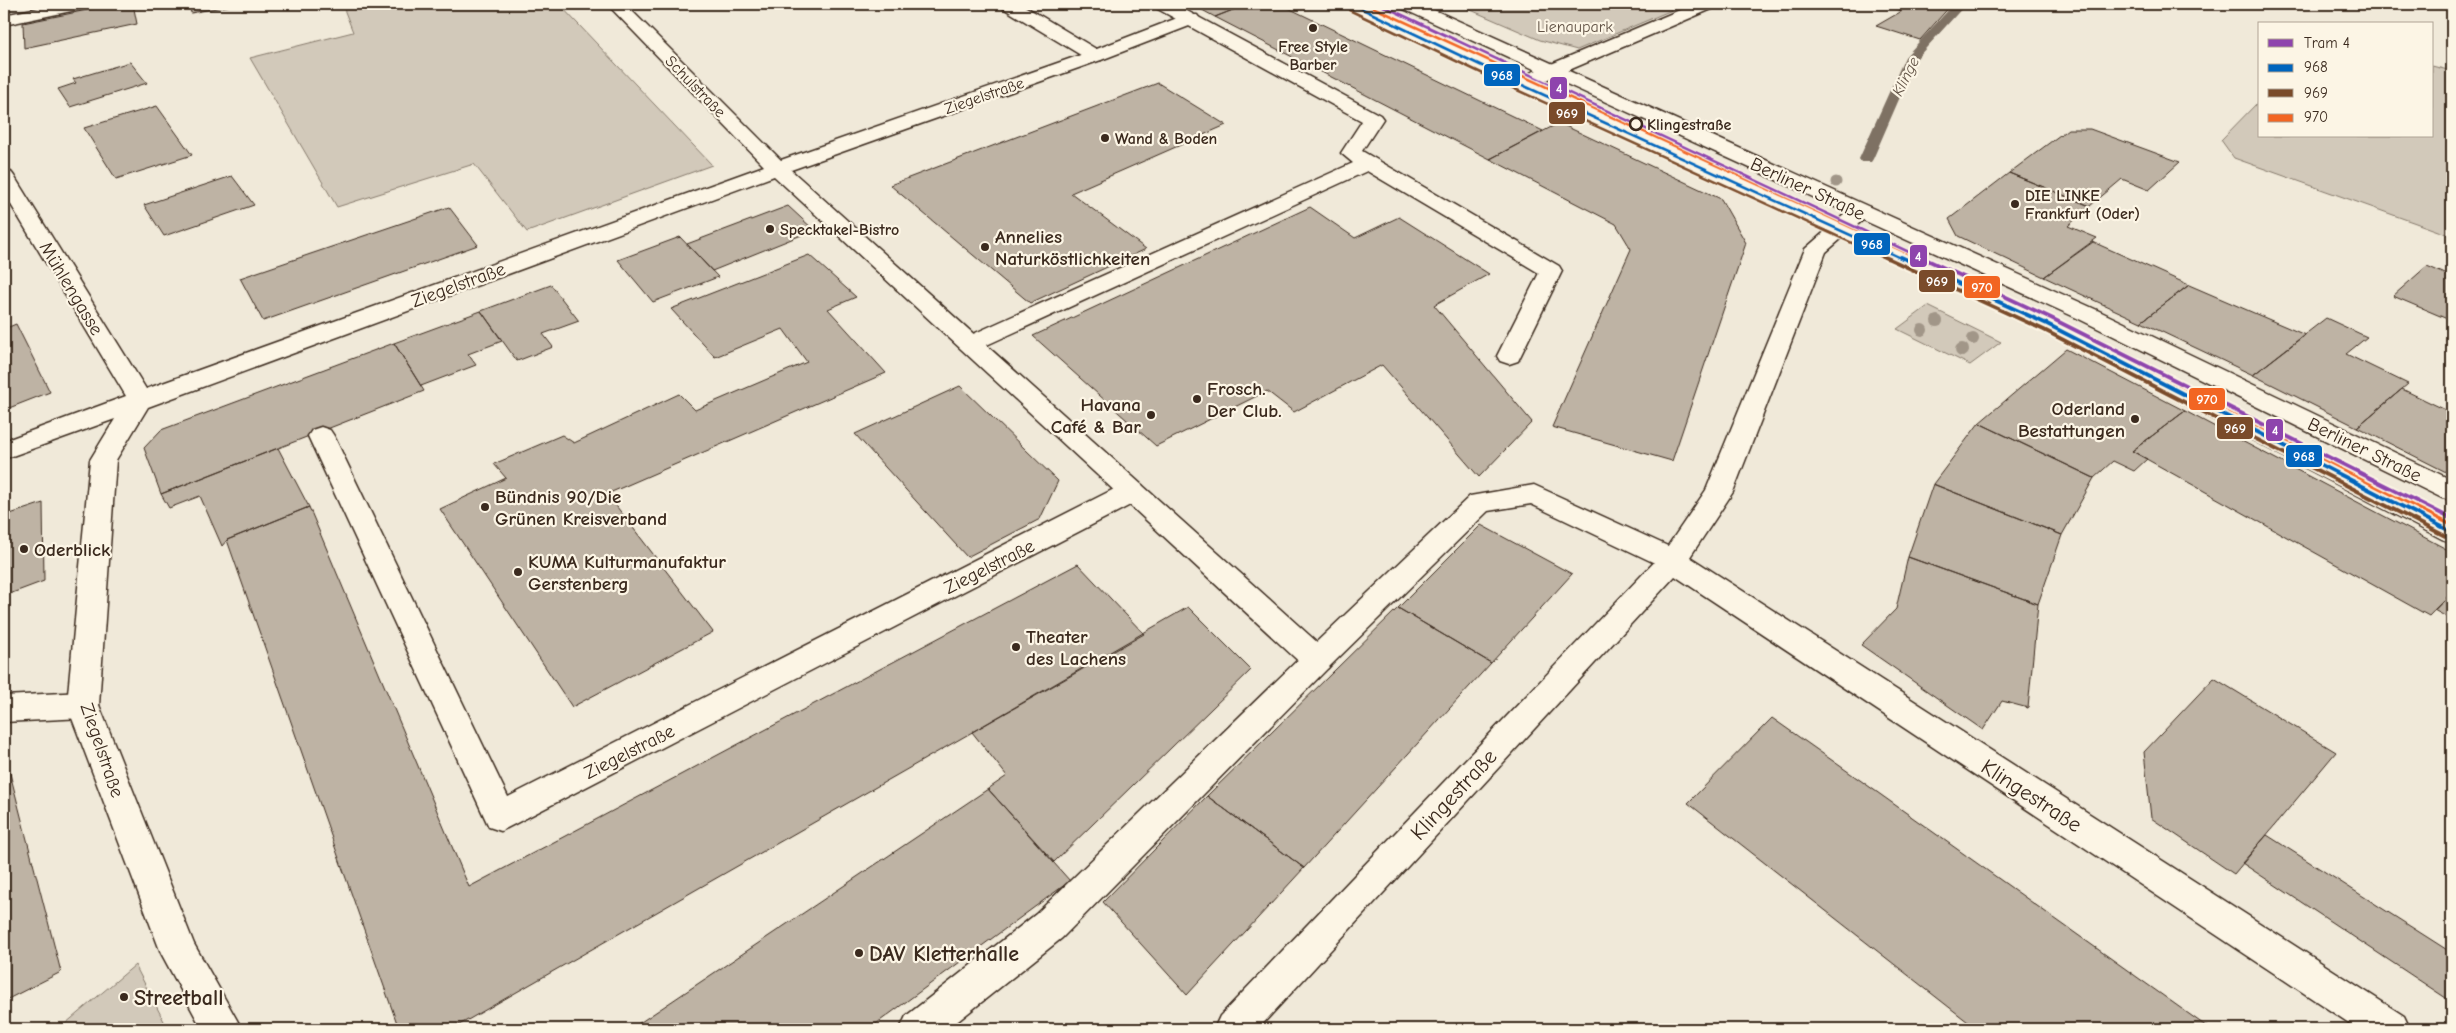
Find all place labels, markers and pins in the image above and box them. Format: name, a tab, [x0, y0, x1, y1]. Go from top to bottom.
marker: Free Style Barber	[1307, 22, 1319, 34]
place label: Free Style Barber	[1278, 38, 1348, 74]
place label: Klingestraße	[1647, 116, 1731, 134]
marker: Klingestraße	[1629, 117, 1643, 131]
place label: Wand & Boden	[1115, 130, 1217, 148]
marker: Wand & Boden	[1099, 132, 1111, 144]
place label: DIE LINKE Frankfurt (Oder)	[2025, 187, 2140, 223]
marker: DIE LINKE Frankfurt (Oder)	[2009, 198, 2021, 210]
place label: Specktakel-Bistro	[780, 221, 899, 239]
marker: Specktakel-Bistro	[764, 223, 776, 235]
place label: Annelies Naturköstlichkeiten	[995, 226, 1150, 270]
marker: Annelies Naturköstlichkeiten	[979, 241, 991, 253]
place label: Frosch. Der Club.	[1207, 378, 1282, 422]
marker: Frosch. Der Club.	[1191, 393, 1203, 405]
place label: Havana Café & Bar	[1051, 394, 1141, 438]
place label: Oderland Bestattungen	[2018, 398, 2125, 442]
marker: Havana Café & Bar	[1145, 409, 1157, 421]
marker: Oderland Bestattungen	[2129, 413, 2141, 425]
place label: Bündnis 90/Die Grünen Kreisverband	[495, 486, 667, 530]
marker: Bündnis 90/Die Grünen Kreisverband	[479, 501, 491, 513]
place label: Oderblick	[34, 539, 111, 561]
marker: Oderblick	[18, 543, 30, 555]
place label: KUMA Kulturmanufaktur Gerstenberg	[528, 551, 726, 595]
marker: KUMA Kulturmanufaktur Gerstenberg	[512, 566, 524, 578]
place label: Theater des Lachens	[1026, 626, 1126, 670]
marker: Theater des Lachens	[1010, 641, 1022, 653]
place label: DAV Kletterhalle	[869, 941, 1019, 967]
marker: DAV Kletterhalle	[853, 947, 865, 959]
place label: Streetball	[134, 985, 223, 1011]
marker: Streetball	[118, 991, 130, 1003]

